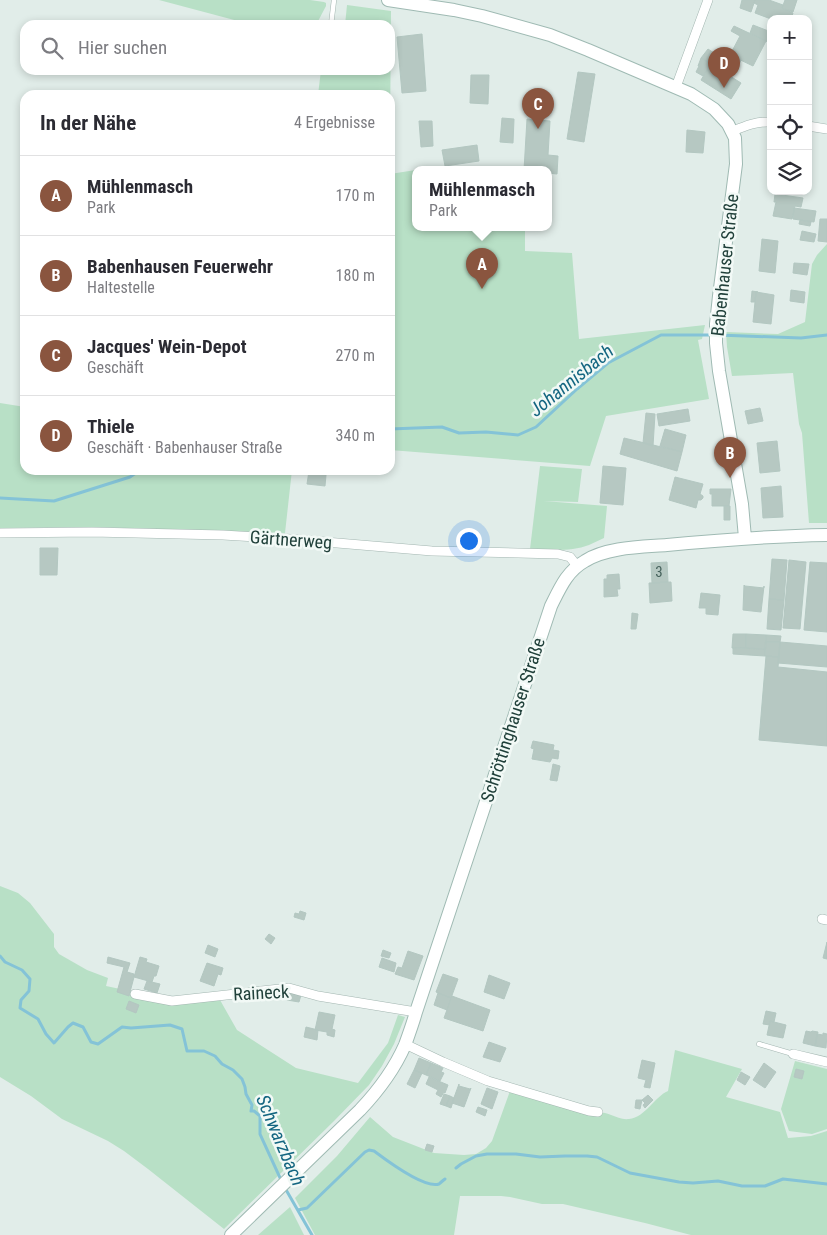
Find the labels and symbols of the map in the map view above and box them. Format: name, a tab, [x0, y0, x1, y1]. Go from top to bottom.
pin: D	[708, 47, 740, 88]
pin: C	[522, 88, 554, 129]
street label: Babenhauser Straße	[707, 193, 742, 337]
pin: A	[466, 248, 498, 289]
water label: Johannisbach	[525, 339, 618, 421]
pin: B	[714, 437, 746, 478]
street label: Gärtnerweg	[249, 526, 333, 553]
your location	[456, 528, 482, 554]
house number: 3	[655, 563, 663, 581]
street label: Schröttinghauser Straße	[476, 635, 549, 805]
street label: Raineck	[233, 981, 289, 1004]
water label: Schwarzbach	[251, 1091, 310, 1189]

